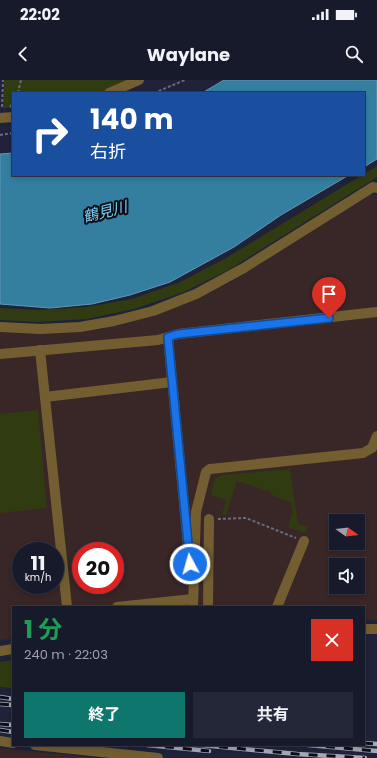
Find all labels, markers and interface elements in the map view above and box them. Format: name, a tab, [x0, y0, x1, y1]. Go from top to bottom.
text: 22:02	[20, 4, 60, 25]
text: Waylane	[147, 42, 230, 67]
icon: back	[12, 43, 34, 65]
icon: search	[343, 43, 365, 65]
text: 140 m	[90, 100, 173, 139]
icon: right	[24, 108, 76, 160]
text: 右折	[90, 139, 126, 164]
water label: 鶴見川	[80, 195, 131, 227]
pin	[312, 277, 346, 318]
icon: arrive	[318, 283, 340, 305]
north arrow	[329, 514, 365, 550]
map controls	[329, 514, 365, 594]
speed limit sign: 20	[72, 542, 124, 594]
position arrow	[169, 543, 211, 585]
text: 11	[30, 549, 46, 577]
button: sound	[329, 558, 365, 594]
text: km/h	[25, 570, 51, 585]
text: 1 分	[24, 613, 62, 646]
button: close	[311, 619, 353, 661]
text: 240 m · 22:03	[24, 645, 108, 664]
button: 終了	[24, 692, 185, 738]
button: 共有	[193, 692, 353, 738]

